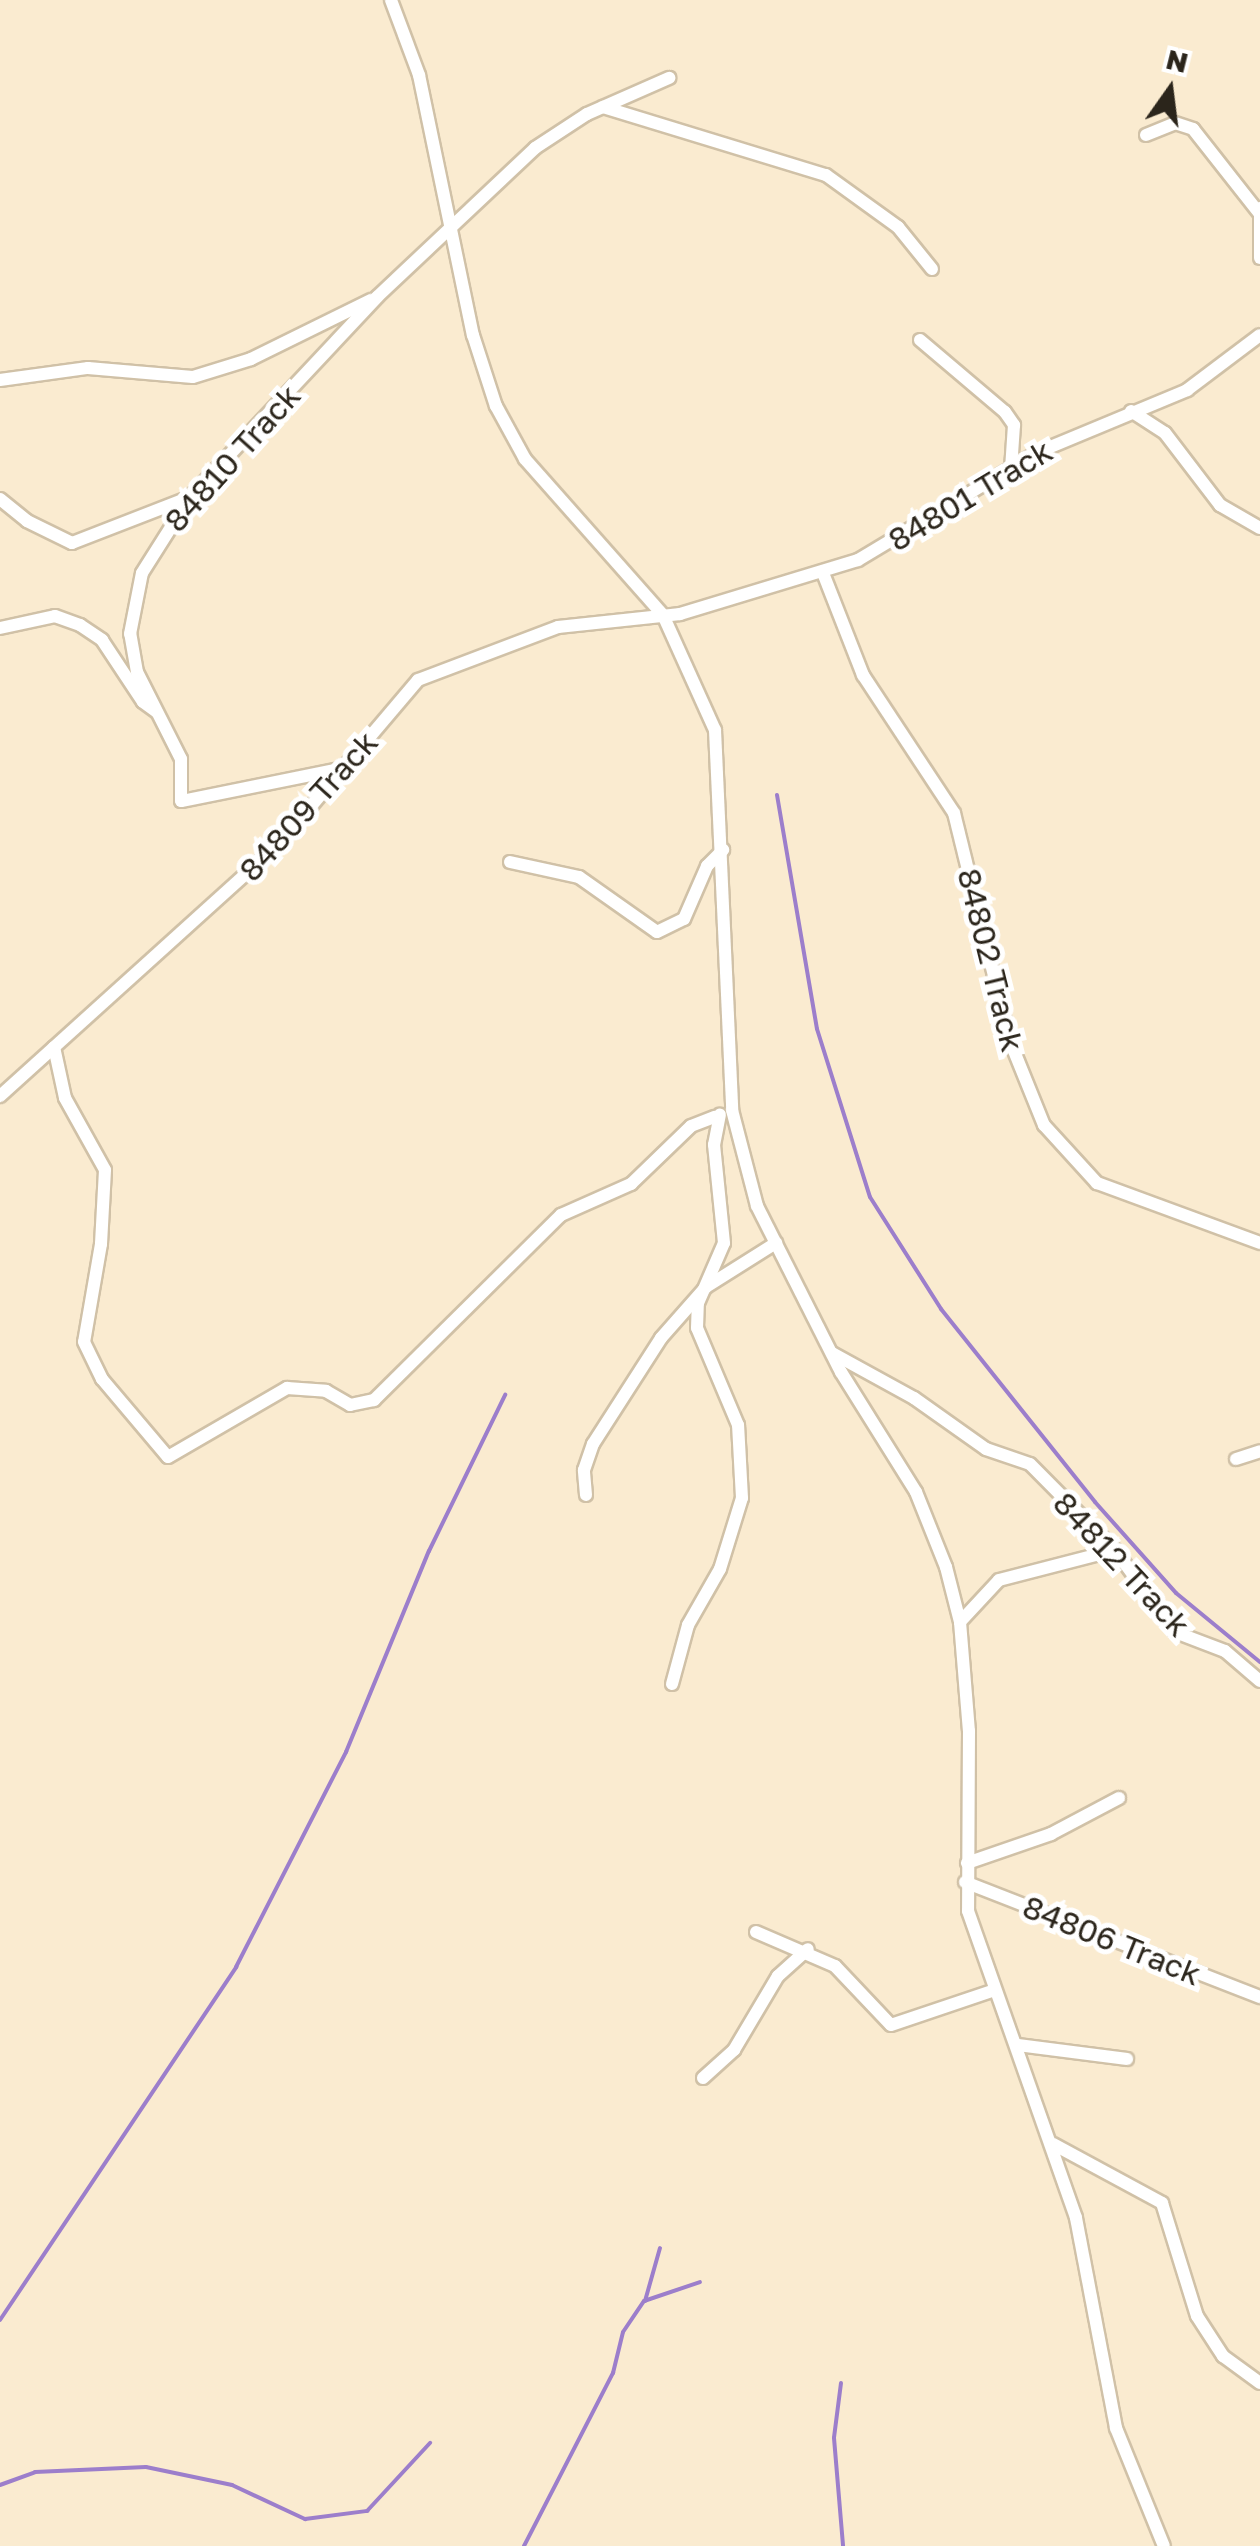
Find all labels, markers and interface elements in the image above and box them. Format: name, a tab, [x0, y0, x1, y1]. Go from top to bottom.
north arrow	[1120, 40, 1220, 140]
text: N	[1163, 42, 1192, 79]
street label: 84810 Track	[156, 377, 308, 539]
street label: 84801 Track	[881, 431, 1059, 559]
street label: 84809 Track	[231, 723, 385, 889]
street label: 84802 Track	[950, 864, 1032, 1056]
street label: 84812 Track	[1045, 1484, 1199, 1644]
street label: 84806 Track	[1017, 1887, 1207, 1993]

